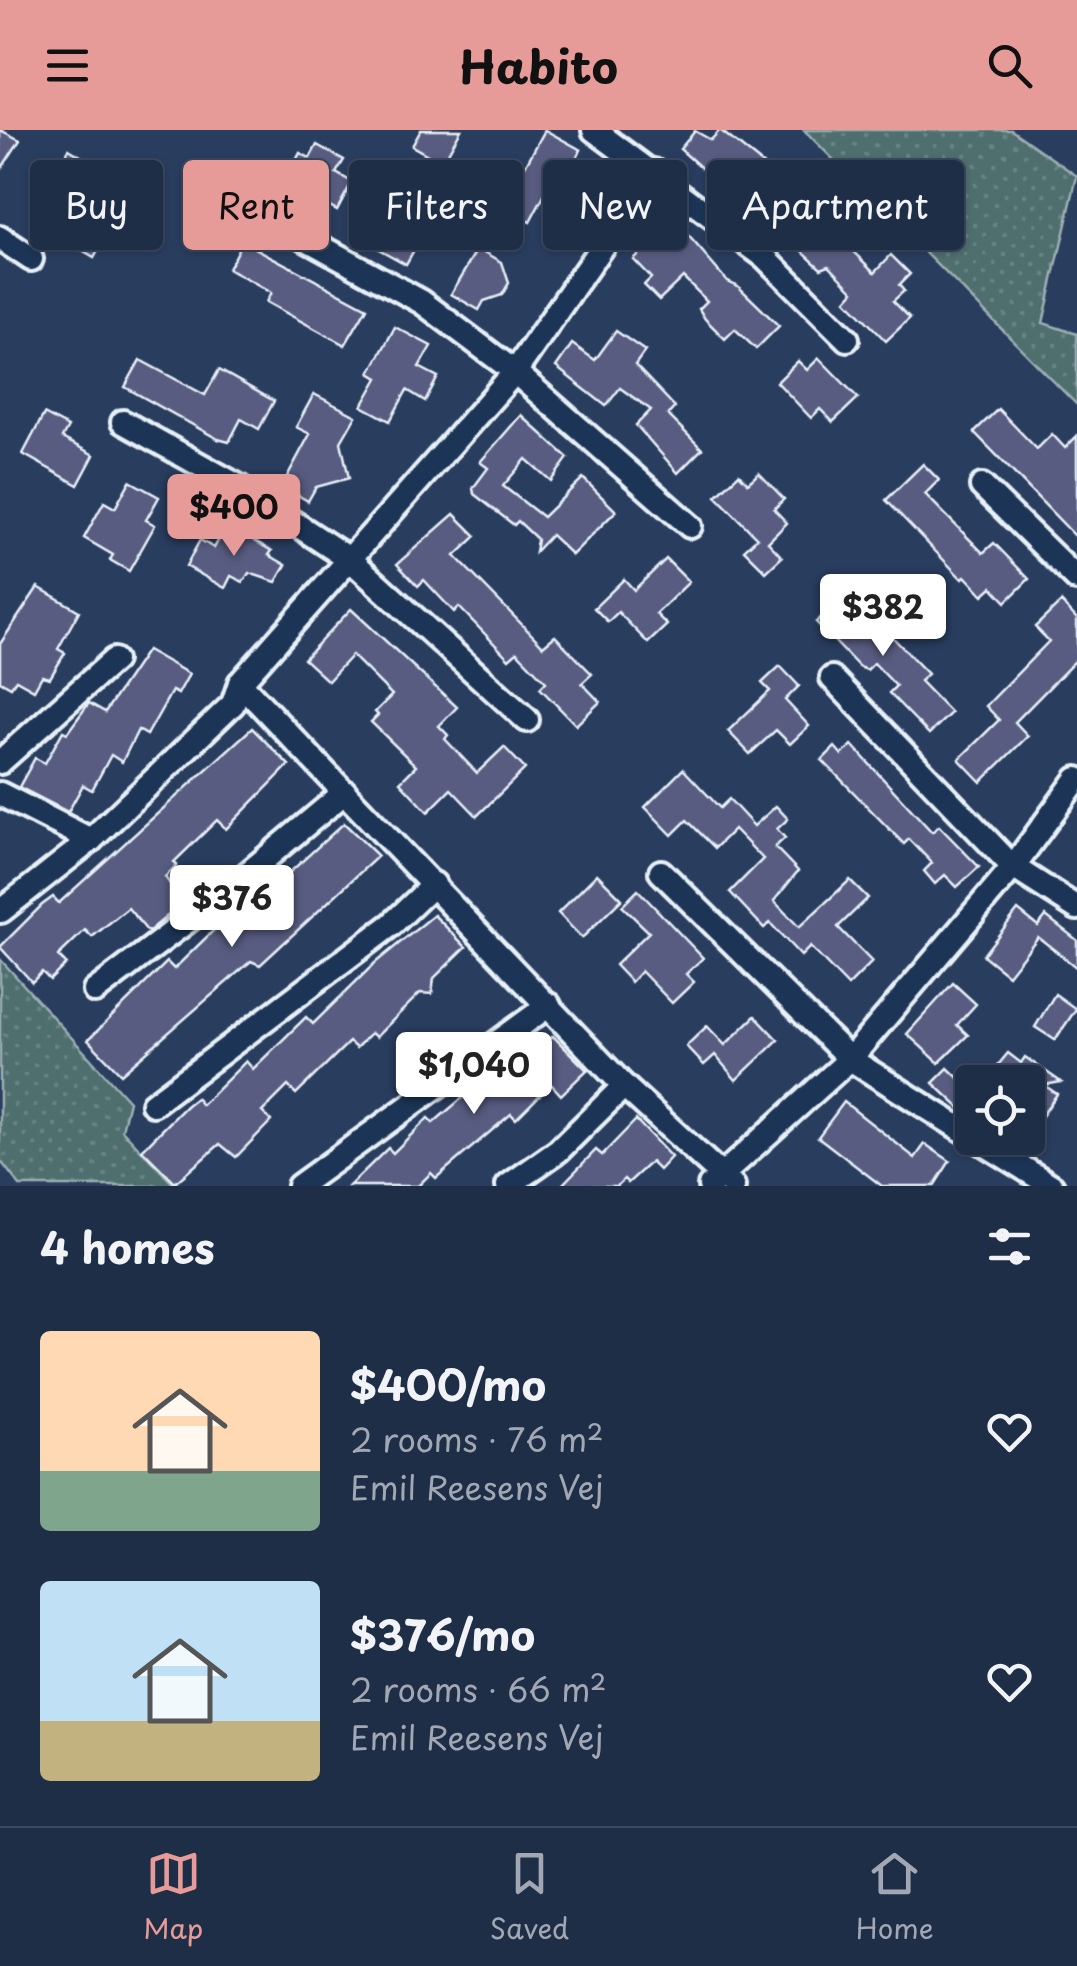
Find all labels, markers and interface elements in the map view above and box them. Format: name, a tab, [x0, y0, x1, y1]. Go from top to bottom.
text: Habito	[459, 31, 618, 99]
icon: menu	[40, 38, 95, 93]
icon: search	[982, 38, 1037, 93]
chip: Buy	[30, 160, 163, 250]
chip: Rent	[183, 160, 329, 250]
chip: Filters	[349, 160, 523, 250]
chip: New	[543, 160, 687, 250]
chip: Apartment	[707, 160, 964, 250]
pin: $400	[175, 474, 293, 559]
text: $400	[189, 482, 279, 530]
pin: $382	[824, 574, 942, 659]
text: $382	[842, 582, 924, 630]
pin: $376	[173, 865, 291, 950]
text: $376	[192, 873, 272, 921]
pin: $1,040	[393, 1032, 555, 1117]
text: $1,040	[418, 1040, 530, 1088]
map controls	[955, 1065, 1045, 1155]
button: locate	[955, 1065, 1045, 1155]
text: 4 homes	[40, 1215, 215, 1278]
icon: filters	[982, 1219, 1037, 1274]
text: $400/mo	[350, 1352, 546, 1415]
icon: home	[120, 1371, 240, 1491]
icon: heart	[982, 1404, 1037, 1459]
text: 2 rooms · 76 m²	[350, 1415, 604, 1463]
text: Emil Reesens Vej	[350, 1463, 604, 1511]
text: $376/mo	[350, 1602, 535, 1665]
icon: home	[120, 1621, 240, 1741]
icon: heart	[982, 1654, 1037, 1709]
text: 2 rooms · 66 m²	[350, 1665, 607, 1713]
text: Emil Reesens Vej	[350, 1713, 604, 1761]
tab: Map	[143, 1846, 203, 1949]
tab: Saved	[490, 1846, 569, 1949]
tab: Home	[856, 1846, 934, 1949]

